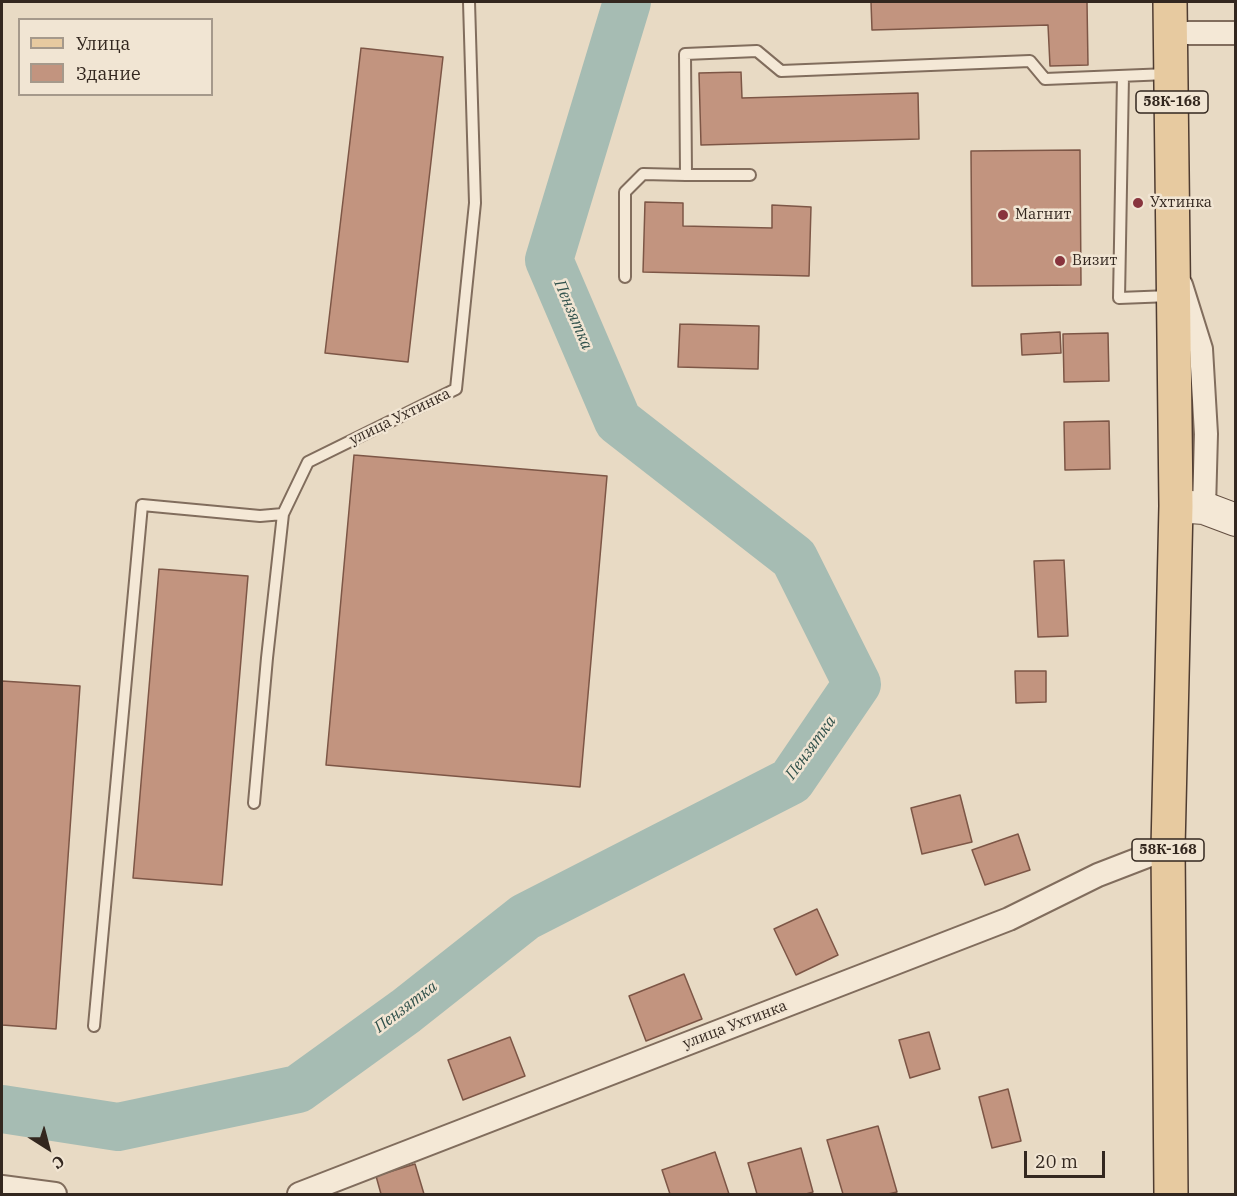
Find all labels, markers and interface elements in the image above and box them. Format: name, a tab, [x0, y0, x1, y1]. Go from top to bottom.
legend	[18, 18, 213, 96]
text: Улица	[76, 32, 130, 55]
text: Здание	[76, 62, 141, 85]
road number: 58К-168	[1136, 91, 1208, 113]
place label: Ухтинка	[1150, 194, 1212, 212]
marker: Ухтинка	[1131, 196, 1145, 210]
place label: Магнит	[1015, 206, 1071, 224]
marker: Магнит	[996, 208, 1010, 222]
place label: Визит	[1072, 252, 1117, 270]
marker: Визит	[1053, 254, 1067, 268]
water label: Пензятка	[550, 277, 596, 353]
street label: улица Ухтинка	[347, 385, 453, 449]
water label: Пензятка	[782, 712, 840, 784]
road number: 58К-168	[1132, 839, 1204, 861]
water label: Пензятка	[371, 977, 441, 1037]
street label: улица Ухтинка	[680, 997, 790, 1053]
north arrow	[18, 1118, 78, 1178]
scale bar	[1027, 1139, 1108, 1177]
text: 20 m	[1035, 1150, 1078, 1173]
text: С	[48, 1151, 69, 1174]

